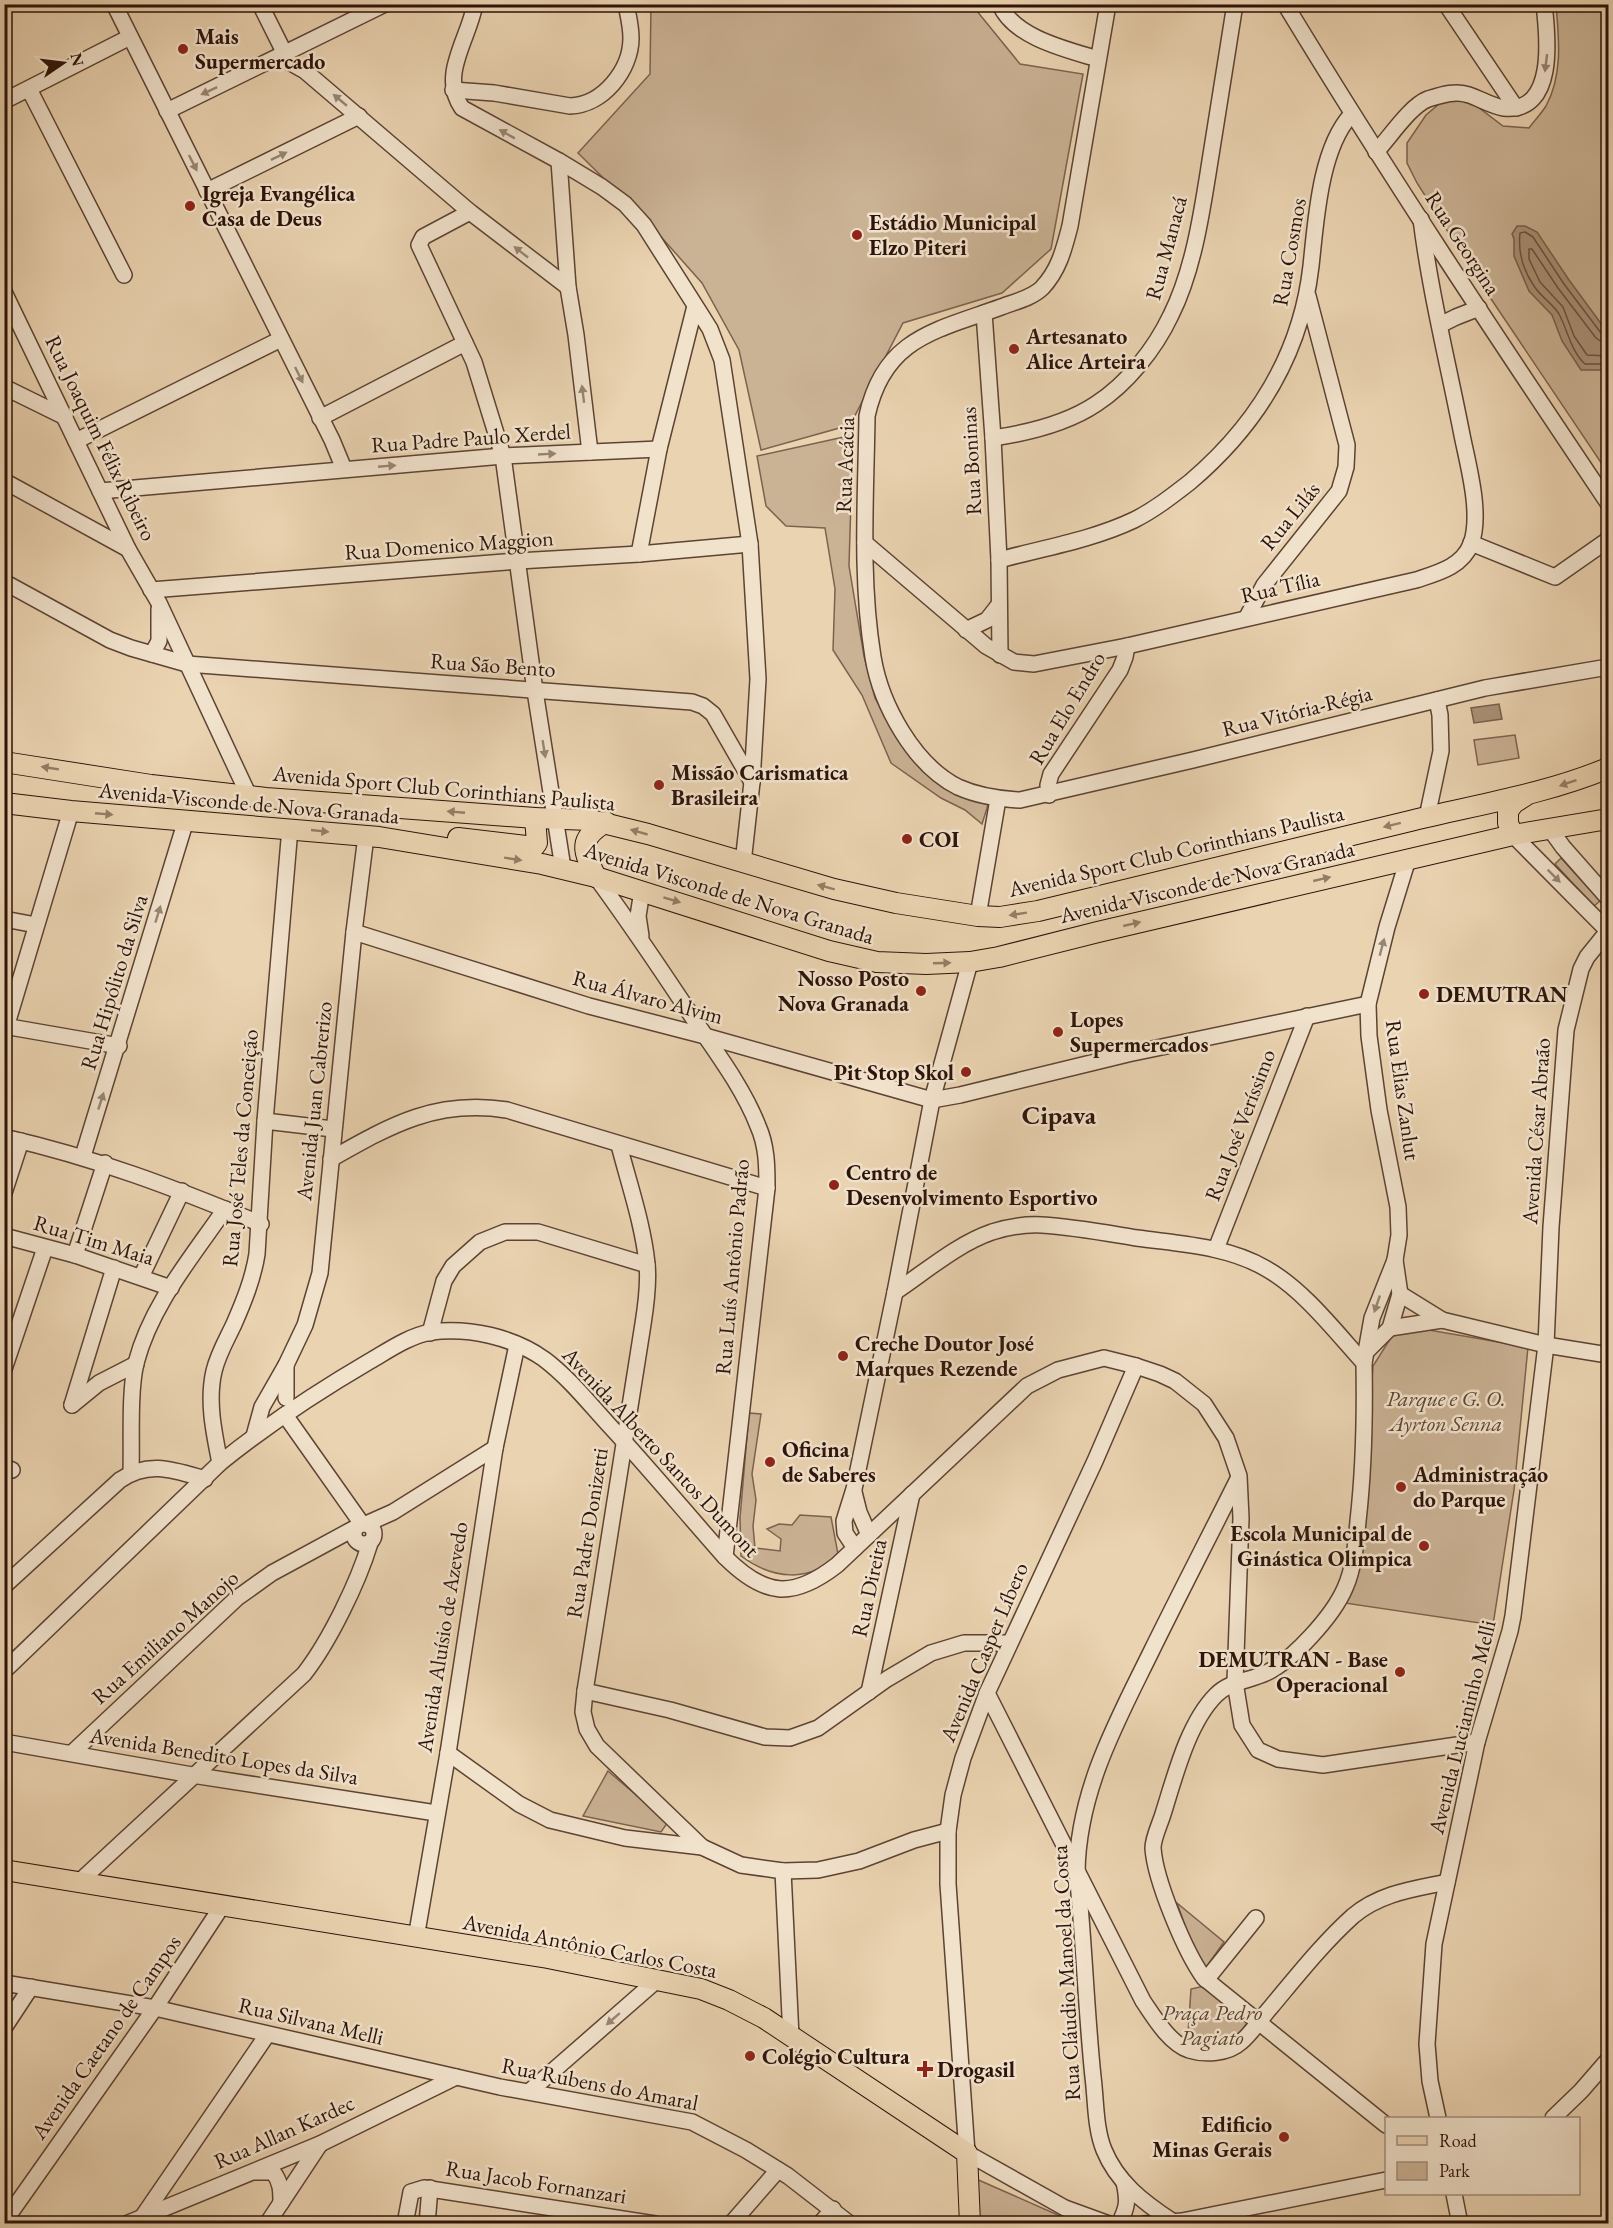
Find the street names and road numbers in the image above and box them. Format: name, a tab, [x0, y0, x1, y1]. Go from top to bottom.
street label: Rua Georgina	[1419, 185, 1508, 301]
street label: Rua Manacá	[1138, 193, 1194, 303]
street label: Rua Cosmos	[1265, 196, 1313, 308]
street label: Rua Joaquim Félix Ribeiro	[39, 330, 164, 546]
street label: Rua Boninas	[954, 406, 988, 516]
street label: Rua Acácia	[829, 416, 861, 514]
street label: Rua Padre Paulo Xerdel	[370, 417, 572, 459]
street label: Rua Lilás	[1254, 476, 1326, 556]
street label: Rua Domenico Maggion	[343, 523, 555, 567]
street label: Rua Tília	[1238, 564, 1322, 610]
street label: Rua São Bento	[429, 646, 557, 684]
street label: Rua Elo Endro	[1022, 646, 1112, 770]
street label: Rua Vitória-Régia	[1219, 678, 1375, 744]
street label: Avenida Sport Club Corinthians Paulista	[271, 759, 617, 817]
street label: Avenida Visconde de Nova Granada	[96, 775, 401, 831]
street label: Avenida Sport Club Corinthians Paulista	[1004, 798, 1347, 904]
street label: Avenida Visconde de Nova Granada	[1056, 834, 1357, 930]
street label: Avenida Visconde de Nova Granada	[580, 835, 878, 951]
street label: Rua Hipólito da Silva	[74, 891, 155, 1073]
street label: Rua Álvaro Alvim	[570, 963, 726, 1031]
street label: Avenida Juan Cabrerizo	[289, 1000, 339, 1203]
street label: Rua Elias Zanlut	[1379, 1018, 1427, 1162]
street label: Rua José Teles da Conceição	[215, 1028, 265, 1268]
street label: Avenida César Abraão	[1515, 1037, 1557, 1226]
street label: Rua José Veríssimo	[1198, 1045, 1282, 1205]
street label: Rua Luís Antônio Padrão	[708, 1158, 756, 1376]
street label: Rua Tim Maia	[30, 1208, 158, 1272]
street label: Avenida Alberto Santos Dumont	[555, 1340, 766, 1563]
street label: Rua Padre Donizetti	[559, 1446, 615, 1620]
street label: Avenida Aluísio de Azevedo	[409, 1519, 475, 1755]
street label: Rua Direita	[844, 1536, 894, 1640]
street label: Avenida Casper Líbero	[933, 1558, 1035, 1747]
street label: Rua Emiliano Manojo	[85, 1563, 245, 1711]
street label: Avenida Lucianinho Melli	[1421, 1617, 1503, 1838]
street label: Avenida Benedito Lopes da Silva	[87, 1720, 361, 1792]
street label: Rua Cláudio Manoel da Costa	[1045, 1844, 1087, 2102]
street label: Avenida Antônio Carlos Costa	[459, 1907, 720, 1985]
street label: Avenida Caetano de Campos	[24, 1929, 188, 2146]
street label: Rua Silvana Melli	[236, 1990, 386, 2052]
street label: Rua Rubens do Amaral	[499, 2051, 701, 2117]
street label: Rua Allan Kardec	[209, 2088, 359, 2176]
street label: Rua Jacob Fornanzari	[444, 2153, 628, 2211]

